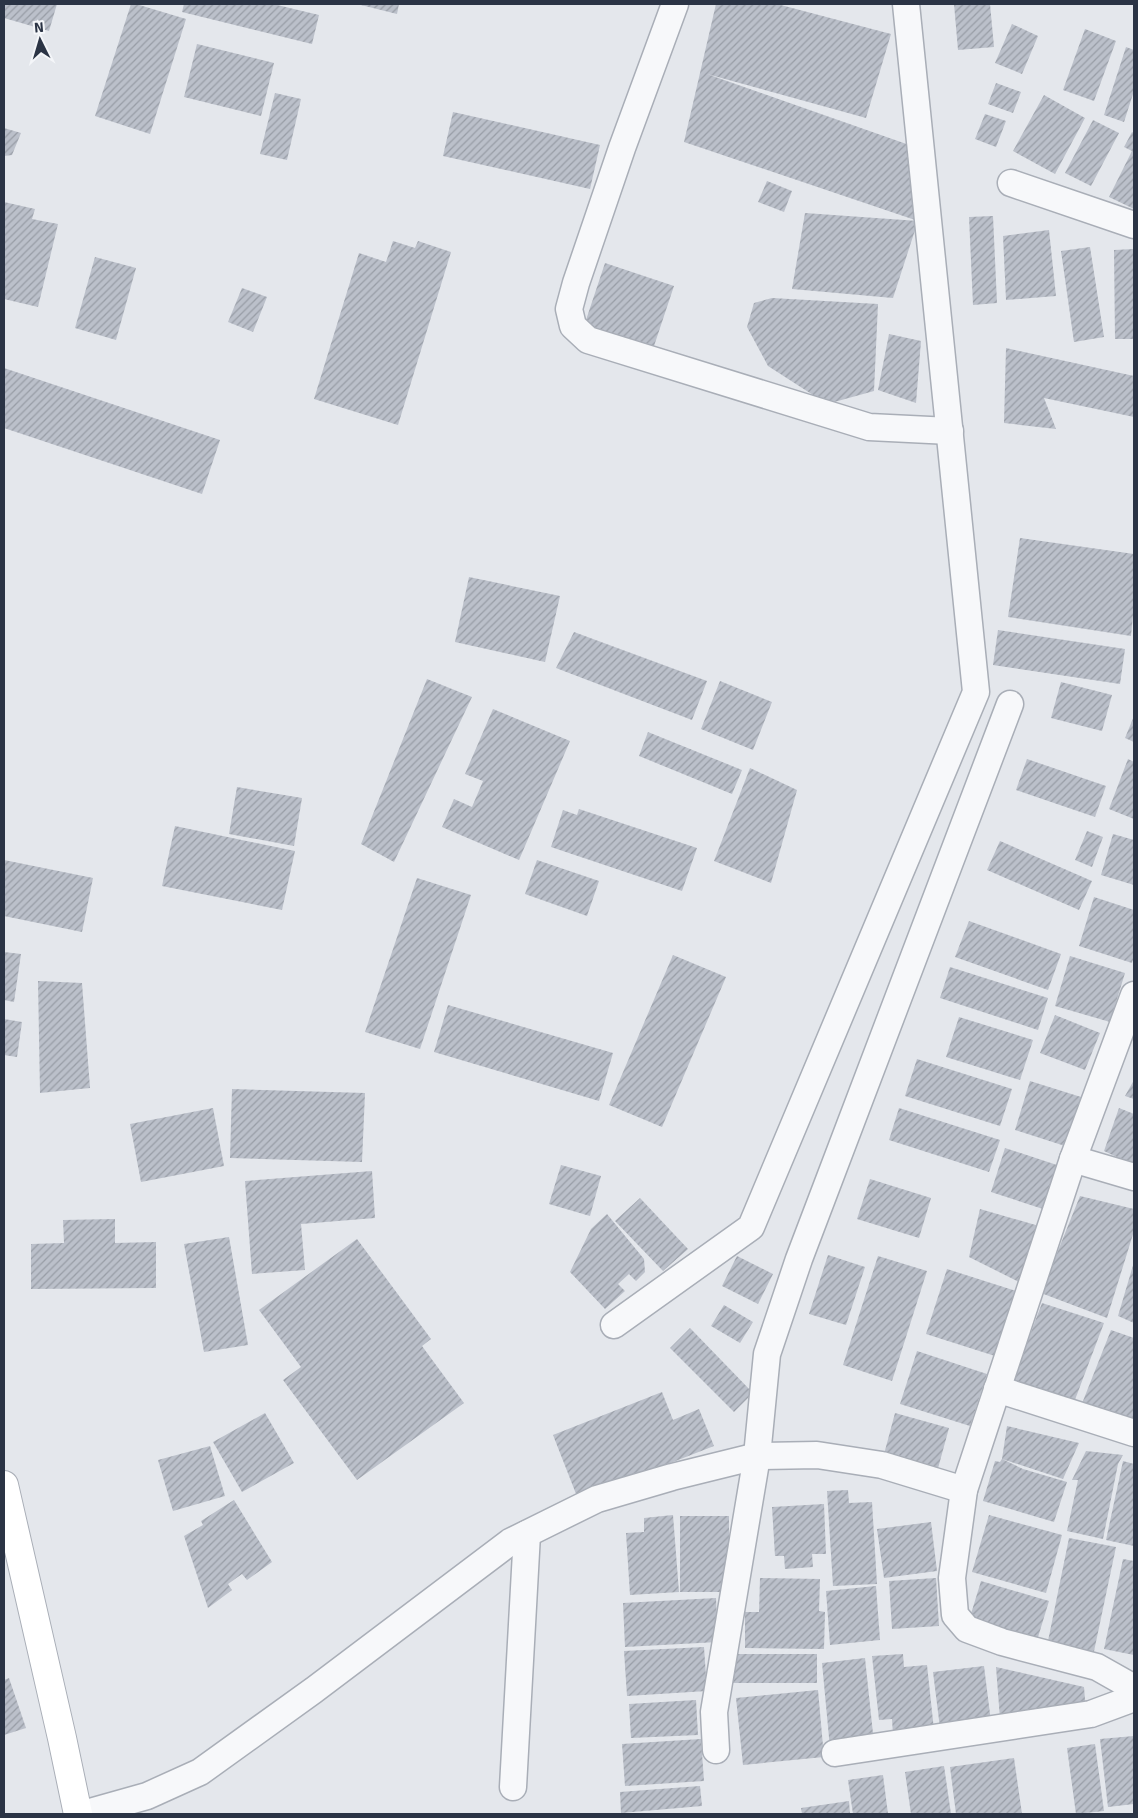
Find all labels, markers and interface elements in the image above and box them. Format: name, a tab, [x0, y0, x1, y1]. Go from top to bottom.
north arrow	[15, 15, 65, 65]
text: N	[33, 19, 45, 36]

